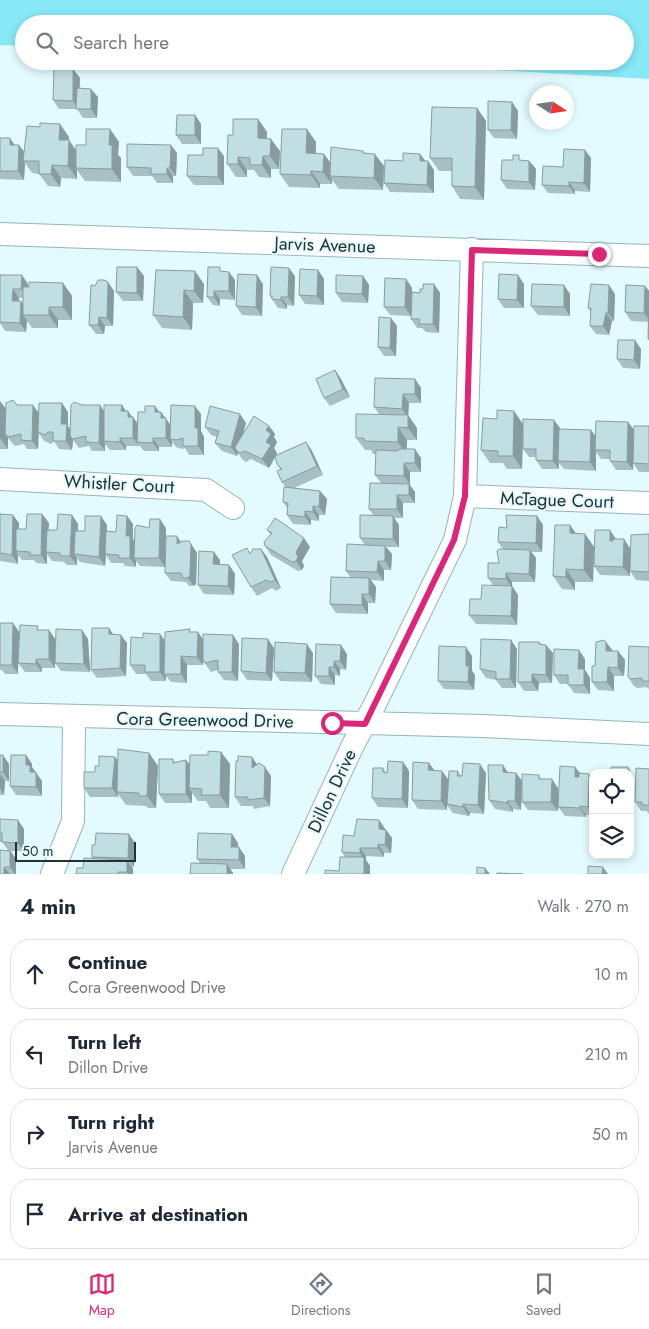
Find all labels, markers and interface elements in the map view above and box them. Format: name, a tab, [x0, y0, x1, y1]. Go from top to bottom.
search box	[15, 15, 634, 70]
icon: search	[33, 29, 61, 57]
text: Search here	[73, 29, 169, 56]
north arrow	[529, 85, 574, 130]
street label: Jarvis Avenue	[272, 230, 376, 260]
route end	[588, 243, 611, 266]
street label: Whistler Court	[63, 468, 176, 500]
street label: McTague Court	[500, 485, 615, 515]
street label: Cora Greenwood Drive	[116, 705, 294, 735]
route start	[321, 712, 344, 735]
street label: Dillon Drive	[301, 745, 363, 837]
map controls	[589, 769, 634, 859]
button: locate	[589, 769, 634, 814]
button: layers	[589, 814, 634, 859]
scale bar	[15, 839, 136, 862]
text: 50 m	[22, 841, 53, 861]
text: 4 min	[20, 892, 76, 922]
text: Walk · 270 m	[538, 895, 629, 918]
text: Continue	[68, 949, 147, 976]
icon: ahead	[21, 960, 49, 988]
text: 10 m	[594, 963, 628, 986]
text: Cora Greenwood Drive	[68, 976, 226, 999]
text: Turn left	[68, 1029, 141, 1056]
icon: left	[21, 1040, 49, 1068]
text: 210 m	[585, 1043, 628, 1066]
text: Dillon Drive	[68, 1056, 148, 1079]
text: Turn right	[68, 1109, 154, 1136]
icon: right	[21, 1120, 49, 1148]
text: 50 m	[592, 1123, 628, 1146]
text: Jarvis Avenue	[68, 1136, 158, 1159]
icon: arrive	[21, 1200, 49, 1228]
text: Arrive at destination	[68, 1201, 248, 1228]
tab: Map	[88, 1270, 116, 1320]
tab: Directions	[291, 1270, 350, 1320]
tab: Saved	[526, 1270, 561, 1320]

